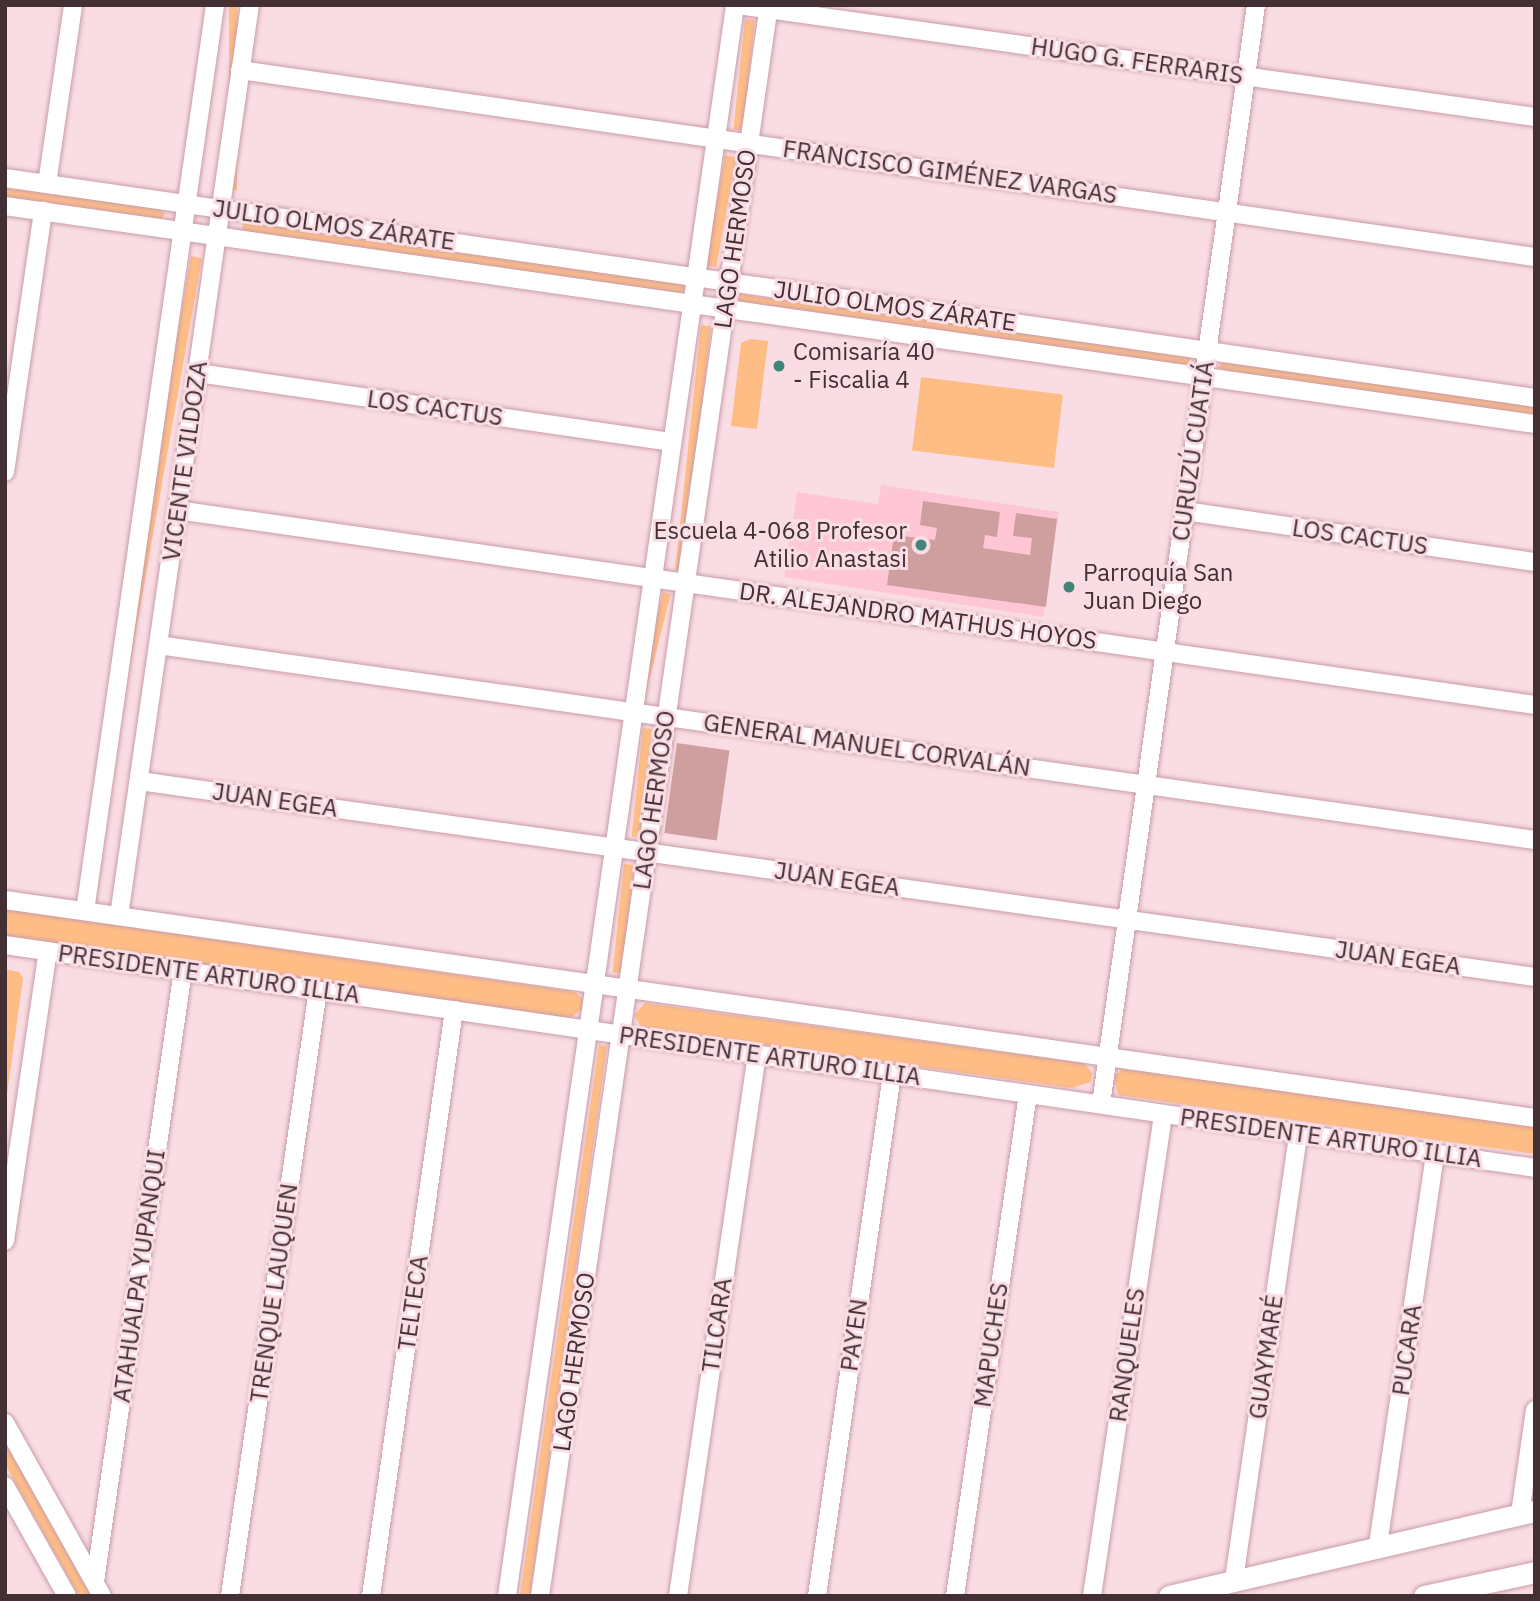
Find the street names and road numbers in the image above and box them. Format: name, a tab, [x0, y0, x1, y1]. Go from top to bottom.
street label: HUGO G. FERRARIS	[1029, 32, 1245, 90]
street label: FRANCISCO GIMÉNEZ VARGAS	[781, 134, 1119, 210]
street label: LAGO HERMOSO	[708, 148, 762, 330]
street label: JULIO OLMOS ZÁRATE	[211, 194, 457, 256]
street label: JULIO OLMOS ZÁRATE	[772, 275, 1018, 337]
street label: VICENTE VILDOZA	[157, 359, 213, 563]
street label: CURUZÚ CUATIÁ	[1166, 359, 1220, 543]
street label: LOS CACTUS	[365, 384, 505, 432]
street label: LOS CACTUS	[1290, 513, 1430, 561]
street label: DR. ALEJANDRO MATHUS HOYOS	[737, 577, 1099, 655]
street label: GENERAL MANUEL CORVALÁN	[702, 708, 1032, 782]
street label: LAGO HERMOSO	[627, 709, 681, 891]
street label: JUAN EGEA	[210, 777, 340, 823]
street label: JUAN EGEA	[772, 856, 902, 902]
street label: JUAN EGEA	[1333, 935, 1463, 981]
street label: PRESIDENTE ARTURO ILLIA	[56, 939, 362, 1009]
street label: PRESIDENTE ARTURO ILLIA	[617, 1021, 923, 1091]
street label: PRESIDENTE ARTURO ILLIA	[1178, 1103, 1484, 1173]
street label: ATAHUALPA YUPANQUI	[107, 1148, 171, 1404]
street label: TRENQUE LAUQUEN	[244, 1182, 304, 1404]
street label: TELTECA	[392, 1253, 434, 1353]
street label: LAGO HERMOSO	[547, 1271, 601, 1453]
street label: TILCARA	[696, 1276, 738, 1374]
street label: MAPUCHES	[968, 1281, 1014, 1409]
street label: RANQUELES	[1103, 1286, 1151, 1424]
street label: GUAYMARÉ	[1243, 1293, 1289, 1421]
street label: PAYEN	[835, 1297, 873, 1373]
street label: PUCARA	[1386, 1303, 1428, 1397]

